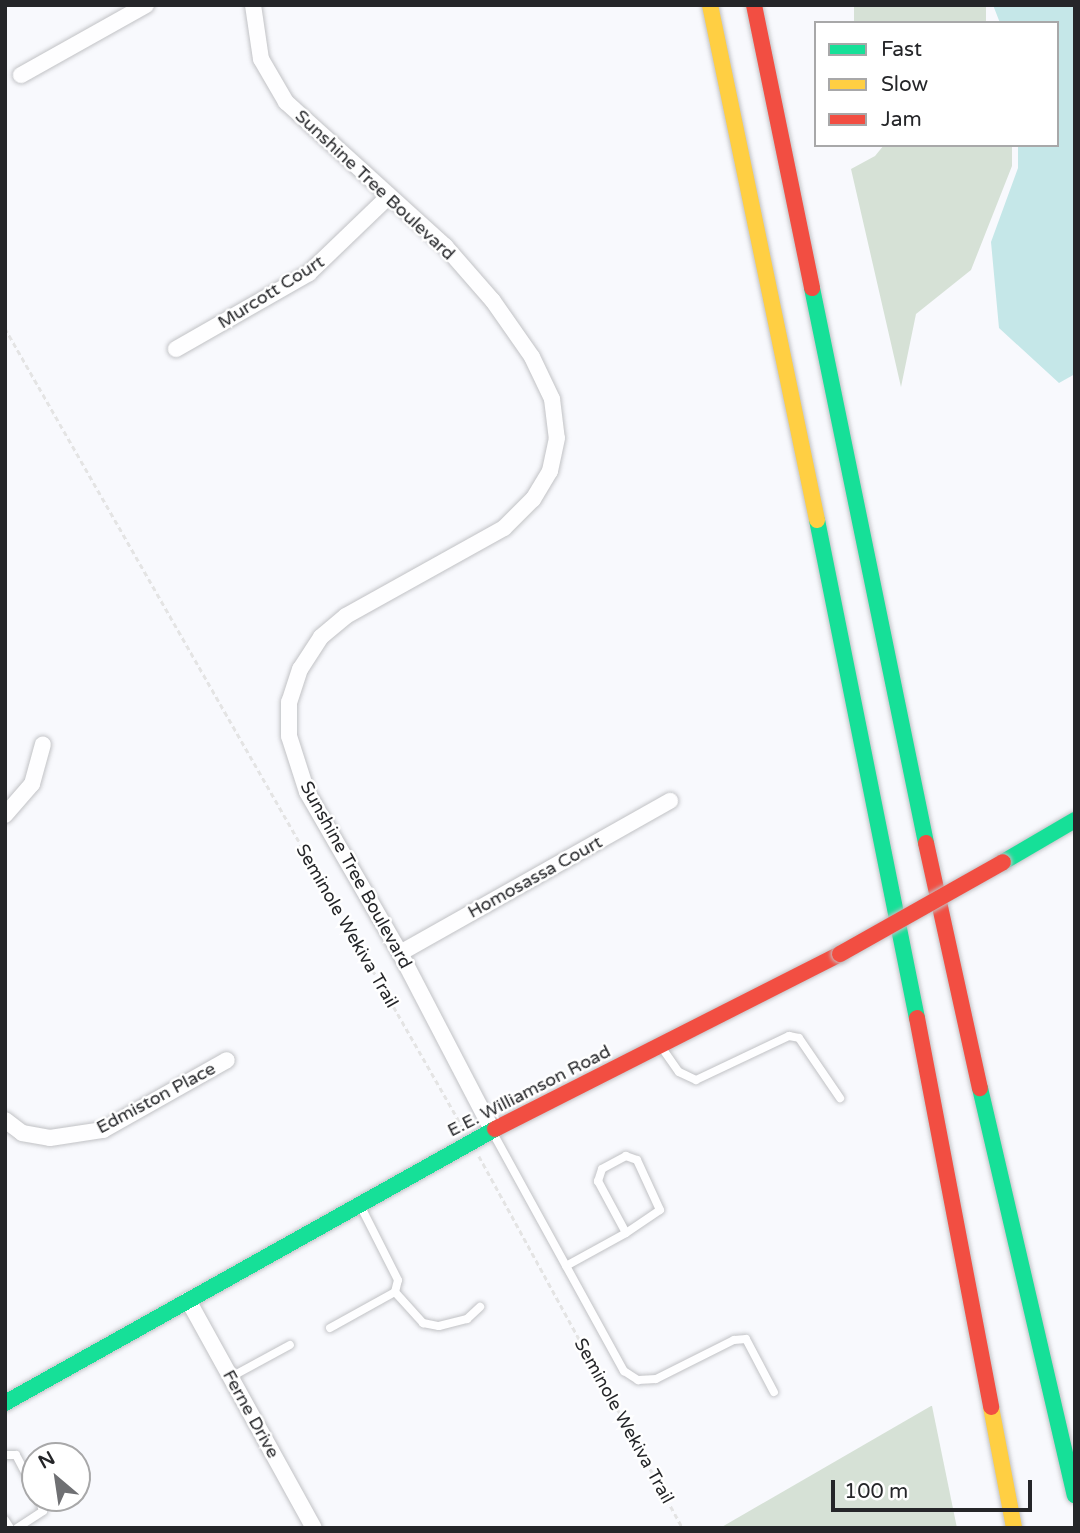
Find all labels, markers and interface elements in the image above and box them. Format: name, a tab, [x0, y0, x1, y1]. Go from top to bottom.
legend	[814, 21, 1059, 147]
text: Fast	[881, 37, 922, 62]
text: Slow	[881, 72, 928, 97]
street label: Sunshine Tree Boulevard	[291, 105, 459, 265]
text: Jam	[881, 107, 922, 132]
street label: Murcott Court	[214, 251, 328, 333]
street label: Sunshine Tree Boulevard	[295, 778, 417, 972]
street label: Homosassa Court	[464, 831, 606, 923]
street label: Seminole Wekiva Trail	[291, 840, 403, 1012]
street label: E.E. Williamson Road	[444, 1041, 614, 1141]
street label: Edmiston Place	[93, 1058, 219, 1138]
street label: Seminole Wekiva Trail	[570, 1335, 678, 1507]
street label: Ferne Drive	[218, 1366, 284, 1462]
north arrow	[21, 1442, 91, 1512]
text: N	[35, 1447, 59, 1474]
scale bar	[835, 1466, 1036, 1510]
text: 100 m	[844, 1479, 908, 1504]

